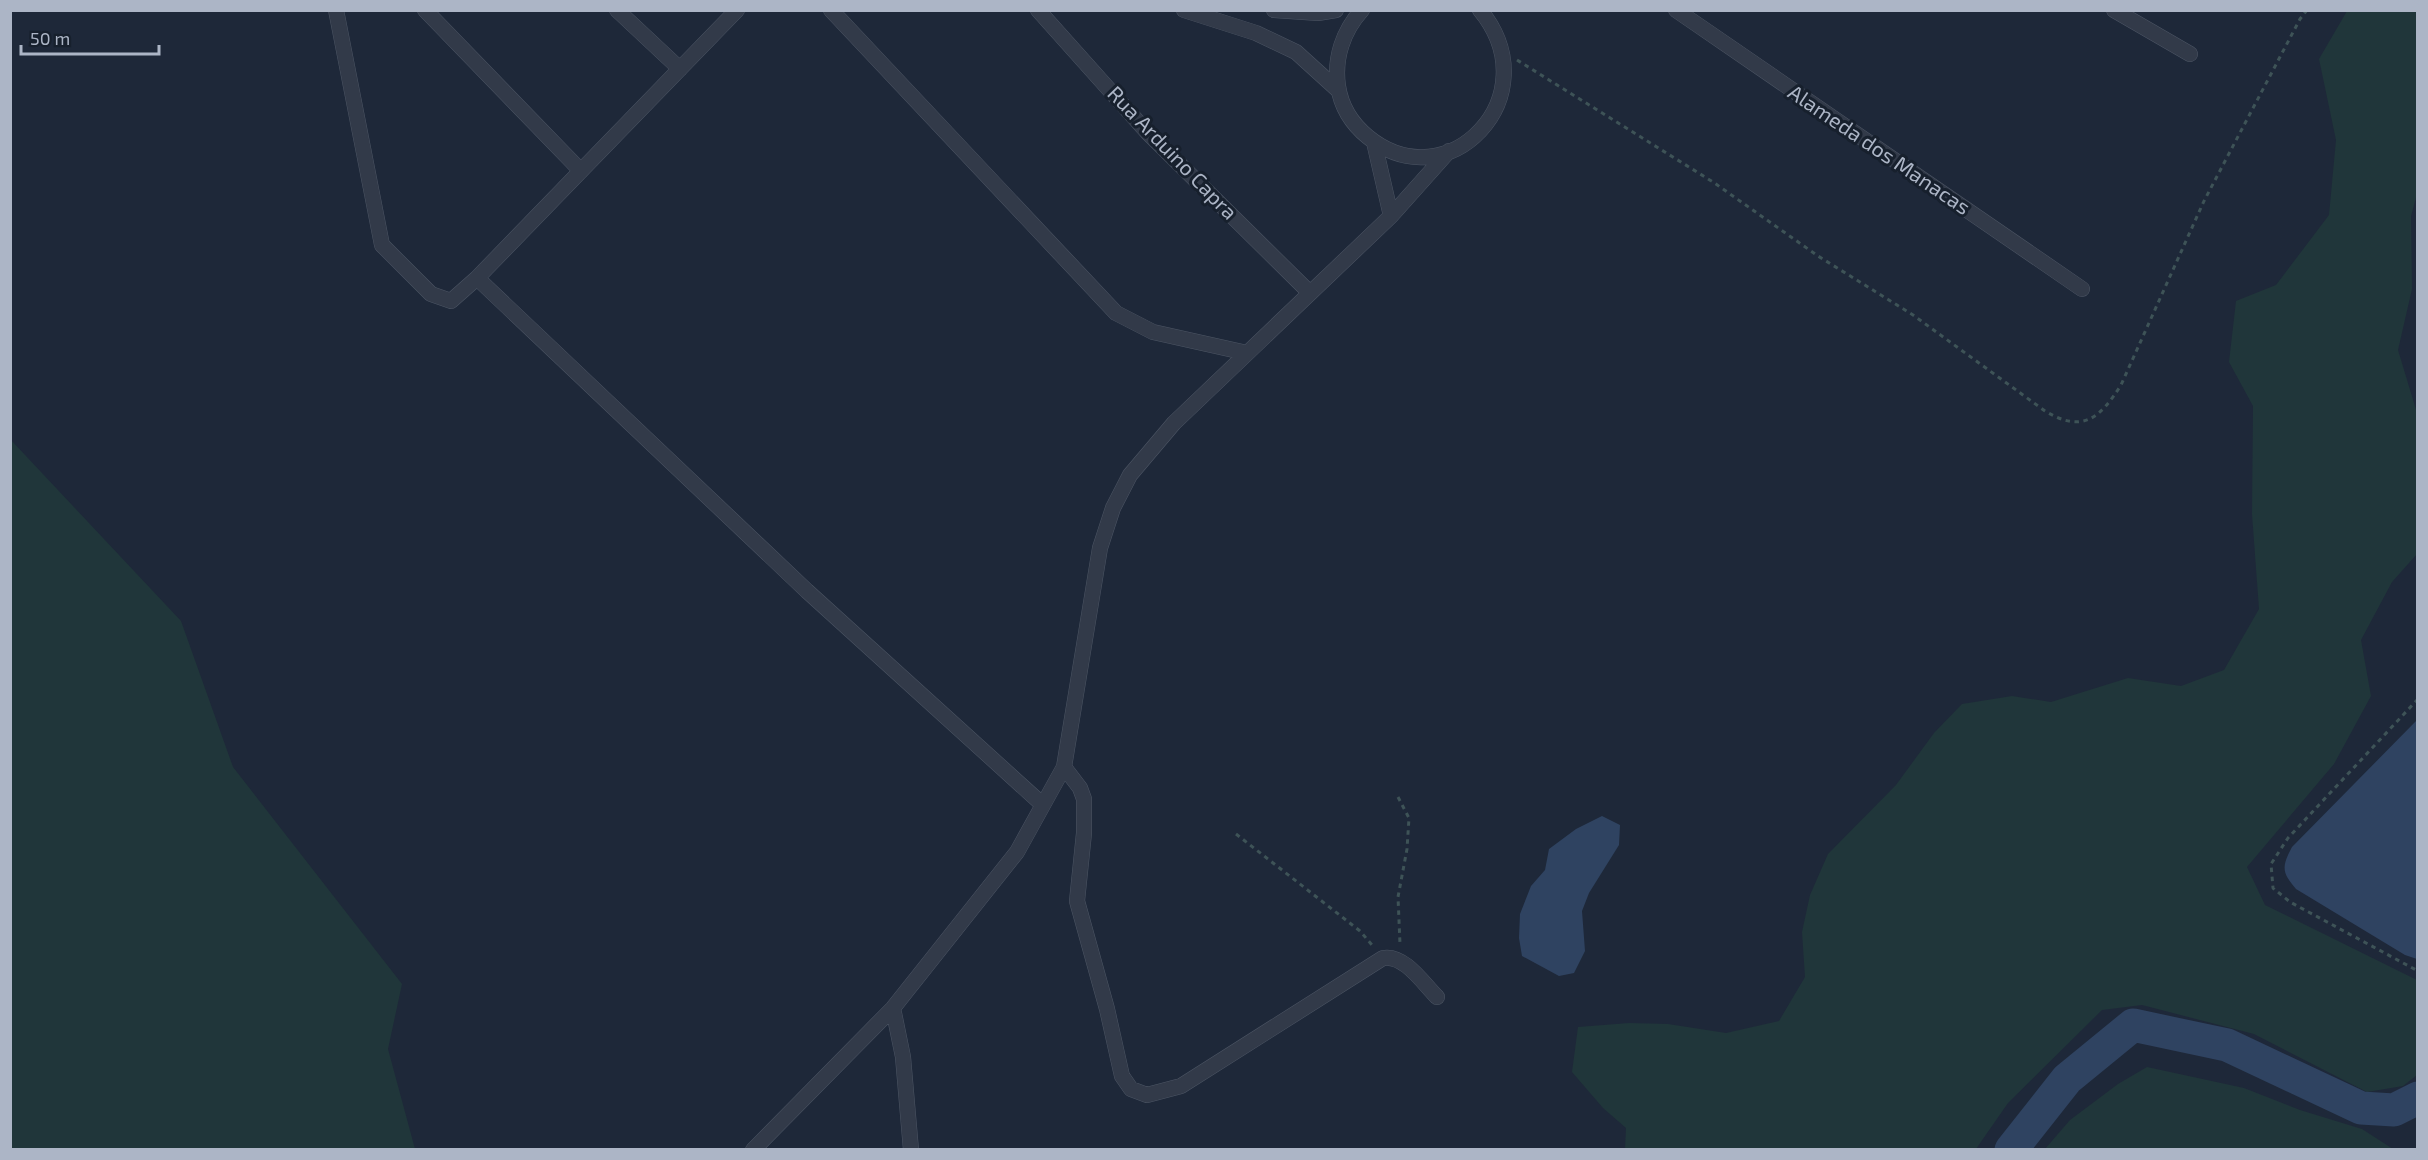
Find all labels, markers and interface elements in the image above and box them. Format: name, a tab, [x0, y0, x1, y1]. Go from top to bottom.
scale bar	[21, 18, 159, 56]
text: 50 m	[30, 27, 70, 49]
street label: Alameda dos Manacas	[1784, 79, 1976, 219]
street label: Rua Arduino Capra	[1103, 80, 1243, 224]

